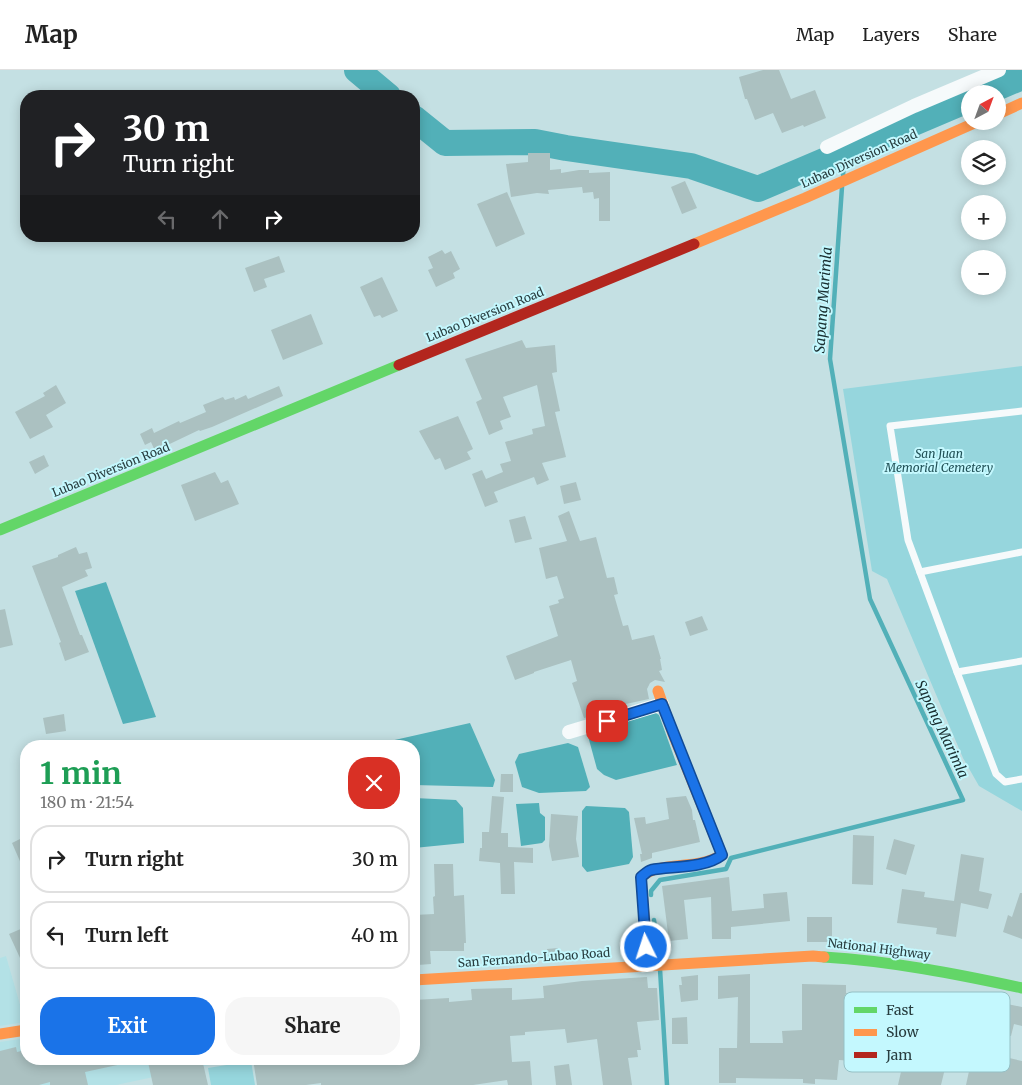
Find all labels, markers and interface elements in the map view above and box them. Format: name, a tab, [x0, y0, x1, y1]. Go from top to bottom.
text: Map	[25, 19, 78, 50]
text: Map	[796, 23, 834, 46]
text: Layers	[862, 23, 920, 46]
text: Share	[948, 23, 997, 46]
north arrow	[961, 85, 1006, 130]
map controls	[961, 85, 1006, 295]
text: 30 m	[123, 107, 209, 151]
icon: right	[40, 110, 105, 175]
street label: Lubao Diversion Road	[798, 126, 919, 191]
button: layers	[961, 140, 1006, 185]
text: Turn right	[123, 150, 234, 178]
button: +	[961, 195, 1006, 240]
icon: left	[153, 205, 181, 233]
icon: ahead	[206, 205, 234, 233]
icon: right	[259, 205, 287, 233]
water label: Sapang Marimla	[810, 246, 836, 354]
button: −	[961, 250, 1006, 295]
street label: Lubao Diversion Road	[424, 284, 546, 345]
street label: Lubao Diversion Road	[50, 439, 172, 500]
park label: San Juan Memorial Cemetery	[884, 446, 994, 475]
water label: Sapang Marimla	[911, 677, 973, 781]
pin	[586, 700, 628, 742]
icon: arrive	[593, 707, 621, 735]
text: 1 min	[40, 754, 122, 792]
button: close	[348, 757, 400, 809]
text: 180 m · 21:54	[40, 792, 134, 812]
icon: right	[42, 845, 70, 873]
text: Turn right	[85, 847, 184, 871]
text: 30 m	[352, 847, 398, 871]
position arrow	[619, 920, 671, 972]
icon: left	[42, 921, 70, 949]
text: Turn left	[85, 923, 169, 947]
text: 40 m	[351, 923, 398, 947]
street label: National Highway	[827, 935, 931, 962]
street label: San Fernando-Lubao Road	[457, 945, 611, 970]
legend	[844, 992, 1010, 1072]
button: Exit	[40, 997, 215, 1055]
button: Share	[225, 997, 400, 1055]
text: Fast	[886, 1001, 914, 1019]
text: Slow	[886, 1023, 919, 1041]
text: Jam	[885, 1046, 912, 1064]

